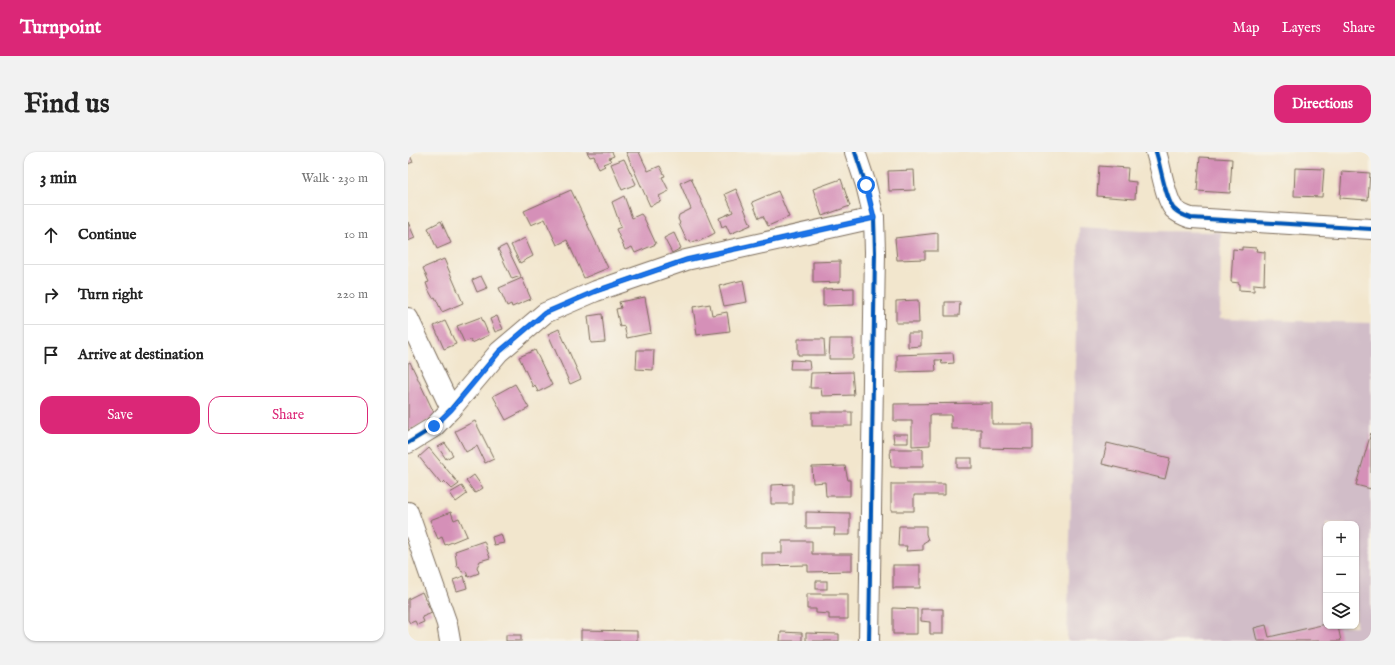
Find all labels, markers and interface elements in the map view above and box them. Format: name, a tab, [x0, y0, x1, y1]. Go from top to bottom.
text: Turnpoint	[20, 16, 101, 40]
text: Map	[1233, 19, 1260, 37]
text: Layers	[1282, 19, 1321, 37]
text: Share	[1343, 19, 1375, 37]
button: Directions	[1274, 85, 1371, 123]
text: Find us	[24, 87, 110, 122]
text: 3 min	[40, 168, 77, 189]
text: Walk · 230 m	[302, 170, 368, 187]
route start	[857, 176, 875, 194]
icon: ahead	[40, 224, 62, 246]
text: Continue	[78, 225, 136, 244]
text: 10 m	[344, 226, 368, 243]
icon: right	[40, 284, 62, 306]
text: Turn right	[78, 285, 143, 304]
text: 220 m	[337, 286, 368, 303]
icon: arrive	[40, 344, 62, 366]
text: Arrive at destination	[78, 345, 204, 364]
button: Save	[40, 396, 200, 434]
button: Share	[208, 396, 368, 434]
route end	[425, 417, 443, 435]
map controls	[1323, 521, 1359, 629]
button: +	[1323, 521, 1359, 557]
button: −	[1323, 557, 1359, 593]
button: layers	[1323, 593, 1359, 629]

